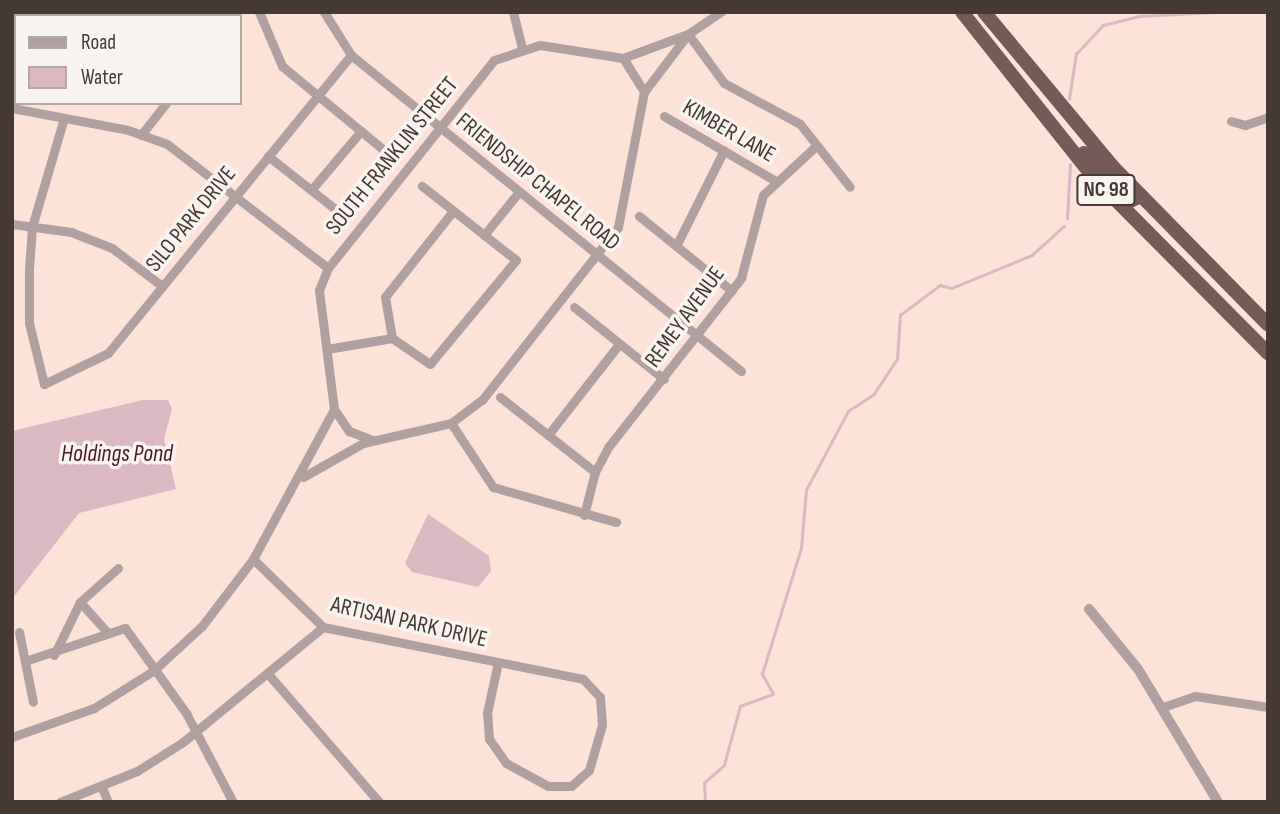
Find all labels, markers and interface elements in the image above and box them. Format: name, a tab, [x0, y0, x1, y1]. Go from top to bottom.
legend	[14, 14, 242, 105]
text: Road	[81, 30, 116, 55]
text: Water	[81, 65, 123, 90]
street label: SOUTH FRANKLIN STREET	[320, 72, 464, 240]
street label: KIMBER LANE	[678, 93, 780, 169]
street label: FRIENDSHIP CHAPEL ROAD	[450, 107, 626, 257]
street label: SILO PARK DRIVE	[140, 161, 242, 277]
road number: NC 98	[1076, 172, 1136, 208]
street label: REMEY AVENUE	[639, 261, 731, 373]
water label: Holdings Pond	[61, 440, 173, 468]
street label: ARTISAN PARK DRIVE	[328, 591, 490, 653]

